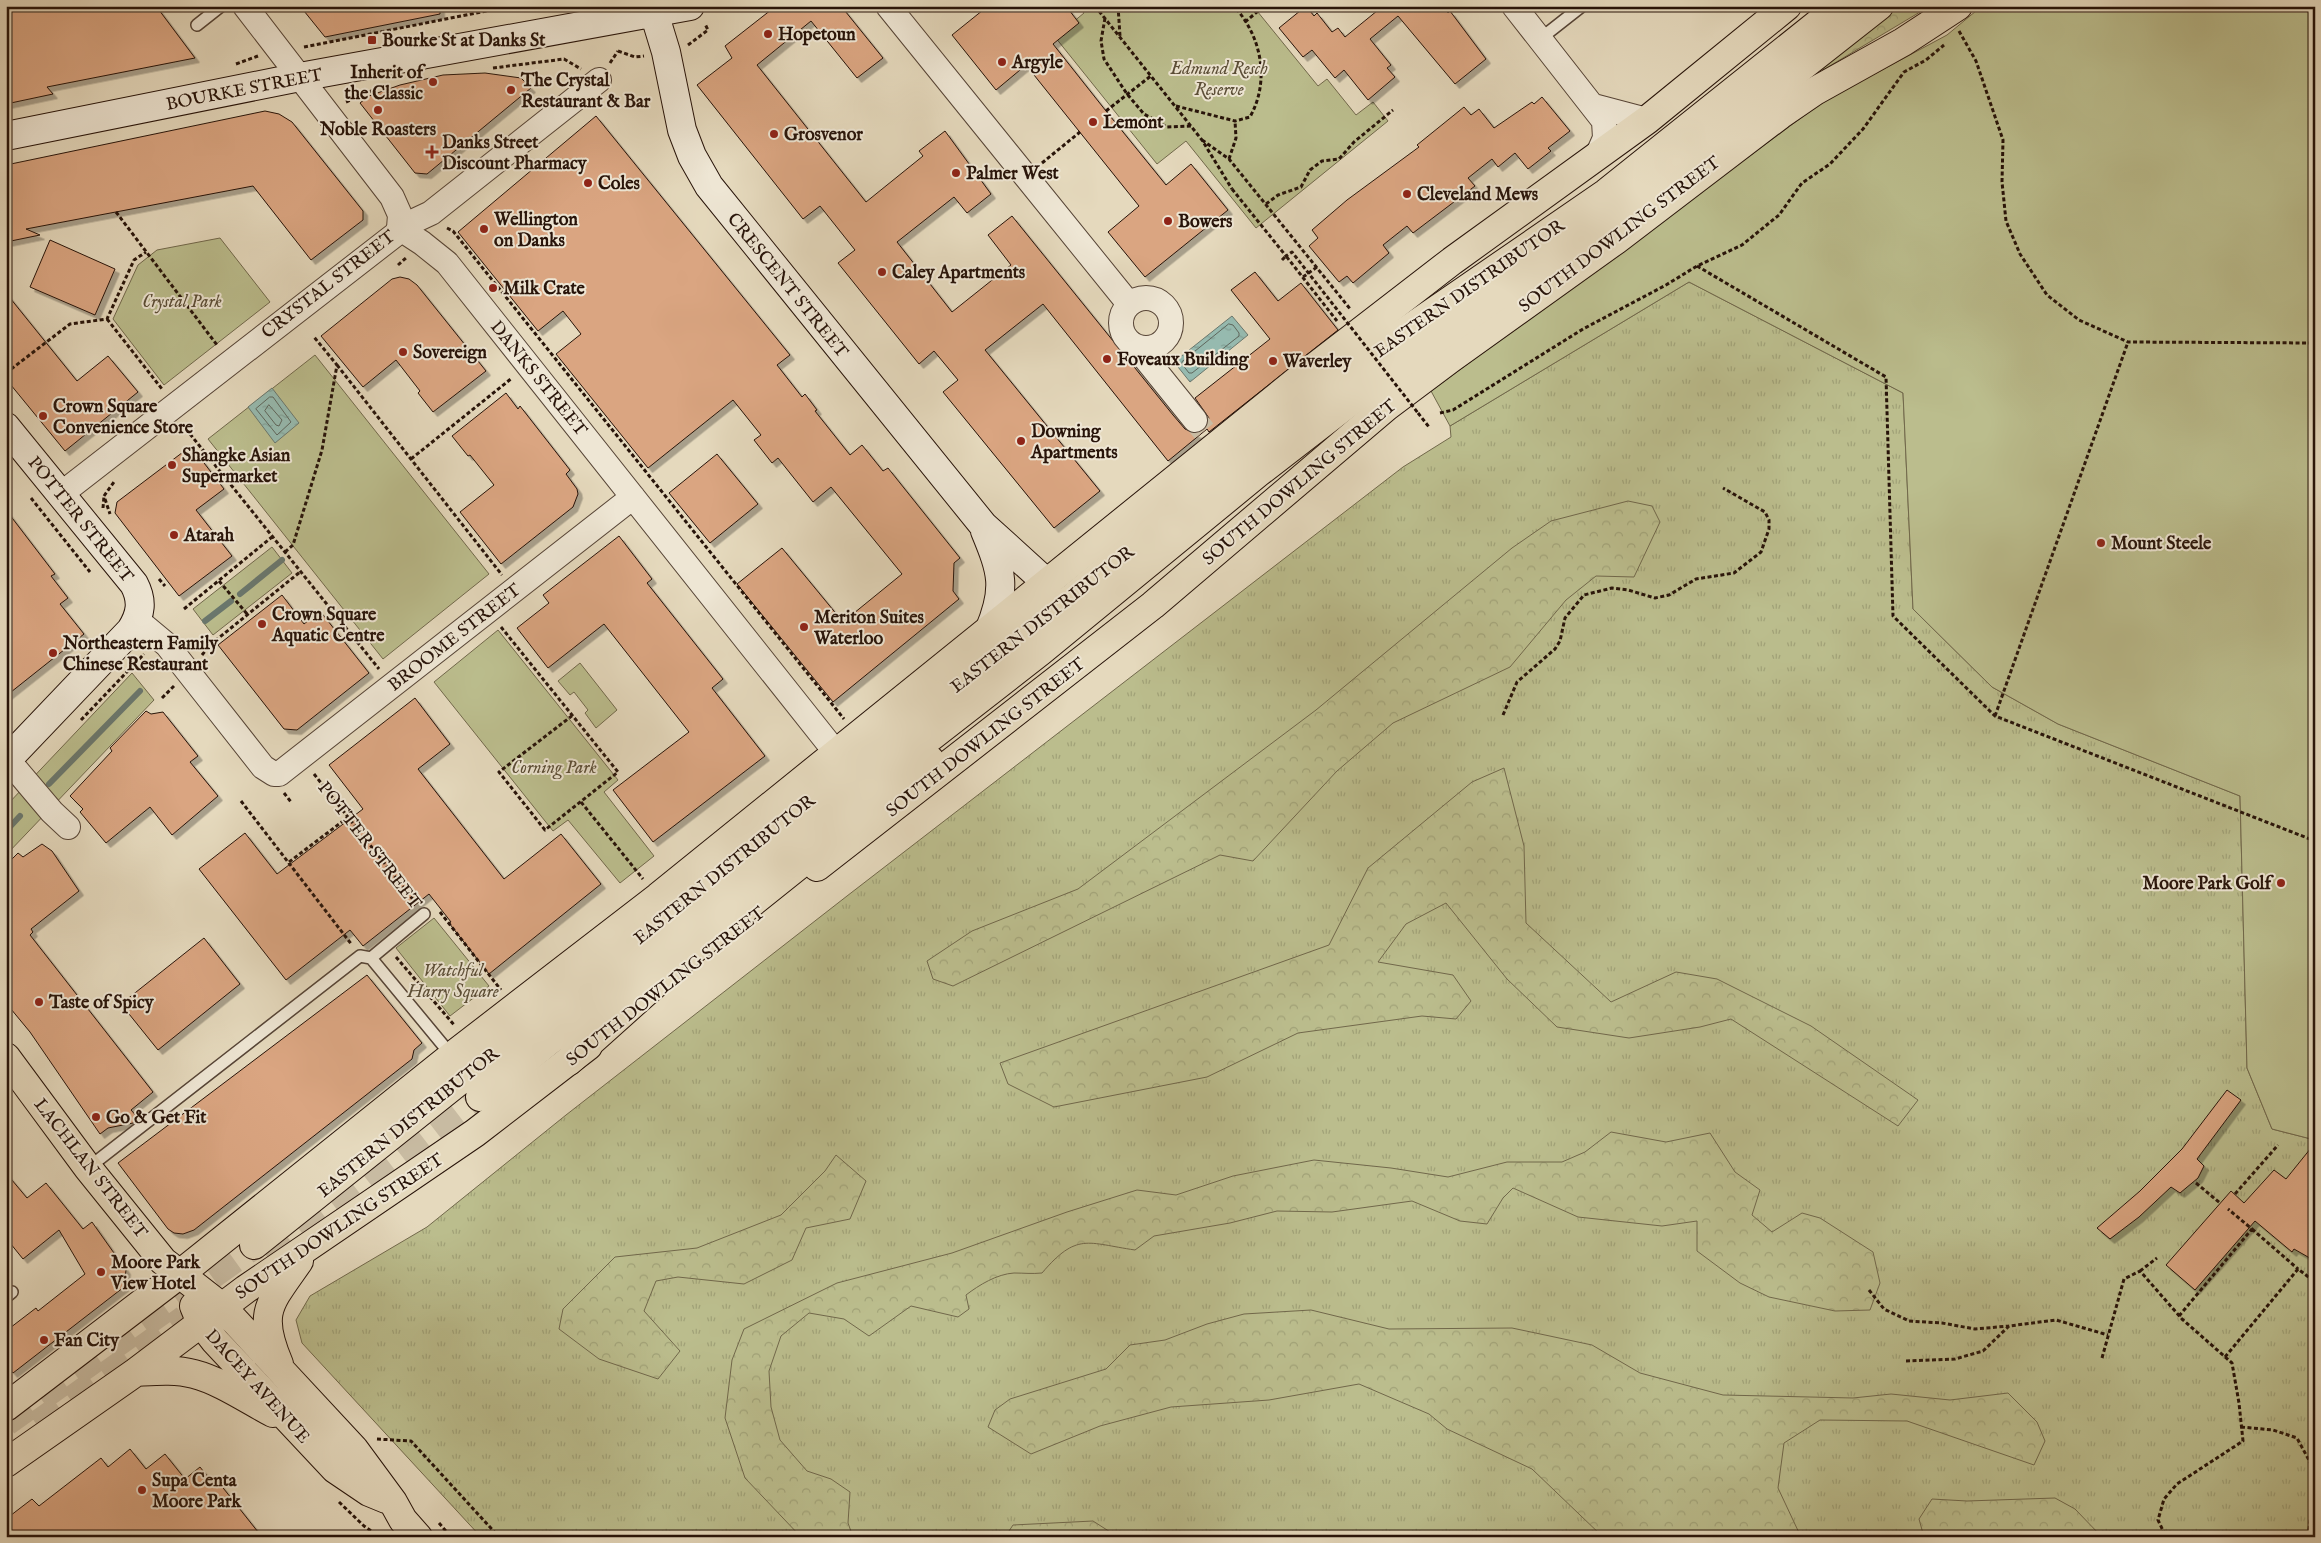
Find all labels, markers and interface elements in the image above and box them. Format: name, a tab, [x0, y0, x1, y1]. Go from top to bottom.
place label: Hopetoun	[778, 24, 856, 47]
marker: Hopetoun	[762, 28, 774, 40]
place label: Bourke St at Danks St	[382, 30, 546, 53]
marker: Bourke St at Danks St	[366, 34, 378, 46]
place label: Argyle	[1011, 52, 1064, 75]
marker: Argyle	[996, 56, 1008, 68]
park label: Edmund Resch Reserve	[1169, 58, 1268, 102]
place label: Inherit of the Classic	[343, 62, 426, 106]
street label: BOURKE STREET	[164, 64, 324, 117]
place label: The Crystal Restaurant & Bar	[520, 70, 651, 114]
marker: Inherit of the Classic	[427, 76, 439, 88]
marker: The Crystal Restaurant & Bar	[505, 84, 517, 96]
marker: Noble Roasters	[372, 104, 384, 116]
place label: Lemont	[1103, 112, 1164, 135]
marker: Lemont	[1087, 116, 1099, 128]
place label: Noble Roasters	[319, 119, 437, 142]
place label: Grosvenor	[784, 124, 863, 147]
marker: Grosvenor	[768, 128, 780, 140]
place label: Danks Street Discount Pharmacy	[442, 132, 588, 176]
marker: Danks Street Discount Pharmacy	[426, 146, 438, 158]
street label: SOUTH DOWLING STREET	[1515, 152, 1725, 319]
place label: Palmer West	[966, 163, 1059, 186]
marker: Palmer West	[950, 167, 962, 179]
place label: Coles	[598, 173, 641, 196]
marker: Coles	[582, 177, 594, 189]
place label: Cleveland Mews	[1417, 184, 1539, 207]
marker: Cleveland Mews	[1401, 188, 1413, 200]
place label: Wellington on Danks	[493, 209, 578, 253]
street label: CRESCENT STREET	[721, 209, 852, 363]
place label: Bowers	[1178, 211, 1233, 234]
street label: EASTERN DISTRIBUTOR	[1370, 214, 1570, 364]
marker: Bowers	[1162, 215, 1174, 227]
marker: Wellington on Danks	[478, 223, 490, 235]
street label: CRYSTAL STREET	[258, 226, 400, 344]
place label: Caley Apartments	[892, 262, 1026, 285]
marker: Caley Apartments	[876, 266, 888, 278]
place label: Milk Crate	[503, 278, 586, 301]
marker: Milk Crate	[487, 282, 499, 294]
park label: Crystal Park	[142, 291, 222, 314]
street label: DANKS STREET	[484, 317, 591, 441]
place label: Sovereign	[413, 342, 487, 365]
marker: Sovereign	[397, 346, 409, 358]
place label: Foveaux Building	[1117, 349, 1250, 372]
place label: Waverley	[1282, 351, 1352, 374]
marker: Foveaux Building	[1101, 353, 1113, 365]
marker: Waverley	[1267, 355, 1279, 367]
street label: SOUTH DOWLING STREET	[1198, 395, 1402, 571]
place label: Crown Square Convenience Store	[53, 396, 194, 440]
marker: Crown Square Convenience Store	[37, 410, 49, 422]
place label: Downing Apartments	[1030, 421, 1118, 465]
marker: Downing Apartments	[1015, 435, 1027, 447]
place label: Shangke Asian Supermarket	[182, 445, 291, 489]
street label: POTTER STREET	[22, 452, 138, 588]
marker: Shangke Asian Supermarket	[166, 459, 178, 471]
place label: Atarah	[183, 525, 235, 548]
marker: Atarah	[168, 529, 180, 541]
place label: Mount Steele	[2111, 533, 2212, 556]
marker: Mount Steele	[2095, 537, 2107, 549]
street label: EASTERN DISTRIBUTOR	[947, 540, 1140, 699]
street label: BROOME STREET	[384, 579, 526, 697]
place label: Crown Square Aquatic Centre	[271, 604, 385, 648]
place label: Meriton Suites Waterloo	[813, 607, 924, 651]
marker: Crown Square Aquatic Centre	[256, 618, 268, 630]
marker: Meriton Suites Waterloo	[798, 621, 810, 633]
place label: Northeastern Family Chinese Restaurant	[62, 633, 219, 677]
marker: Northeastern Family Chinese Restaurant	[47, 647, 59, 659]
street label: SOUTH DOWLING STREET	[882, 653, 1090, 823]
park label: Corning Park	[511, 757, 597, 780]
street label: POTTER STREET	[312, 777, 426, 914]
street label: EASTERN DISTRIBUTOR	[630, 789, 821, 950]
place label: Moore Park Golf	[2143, 873, 2274, 896]
marker: Moore Park Golf	[2275, 877, 2287, 889]
street label: SOUTH DOWLING STREET	[562, 902, 770, 1072]
park label: Watchful Harry Square	[406, 960, 499, 1004]
place label: Taste of Spicy	[48, 992, 155, 1015]
marker: Taste of Spicy	[33, 996, 45, 1008]
street label: EASTERN DISTRIBUTOR	[314, 1042, 505, 1203]
street label: LACHLAN STREET	[28, 1094, 152, 1244]
place label: Go & Get Fit	[106, 1107, 207, 1130]
marker: Go & Get Fit	[90, 1111, 102, 1123]
street label: SOUTH DOWLING STREET	[231, 1149, 448, 1306]
place label: Moore Park View Hotel	[110, 1252, 201, 1296]
marker: Moore Park View Hotel	[95, 1266, 107, 1278]
street label: DACEY AVENUE	[199, 1325, 314, 1449]
place label: Fan City	[54, 1330, 120, 1353]
marker: Fan City	[38, 1334, 50, 1346]
place label: Supa Centa Moore Park	[152, 1470, 242, 1514]
marker: Supa Centa Moore Park	[136, 1484, 148, 1496]

